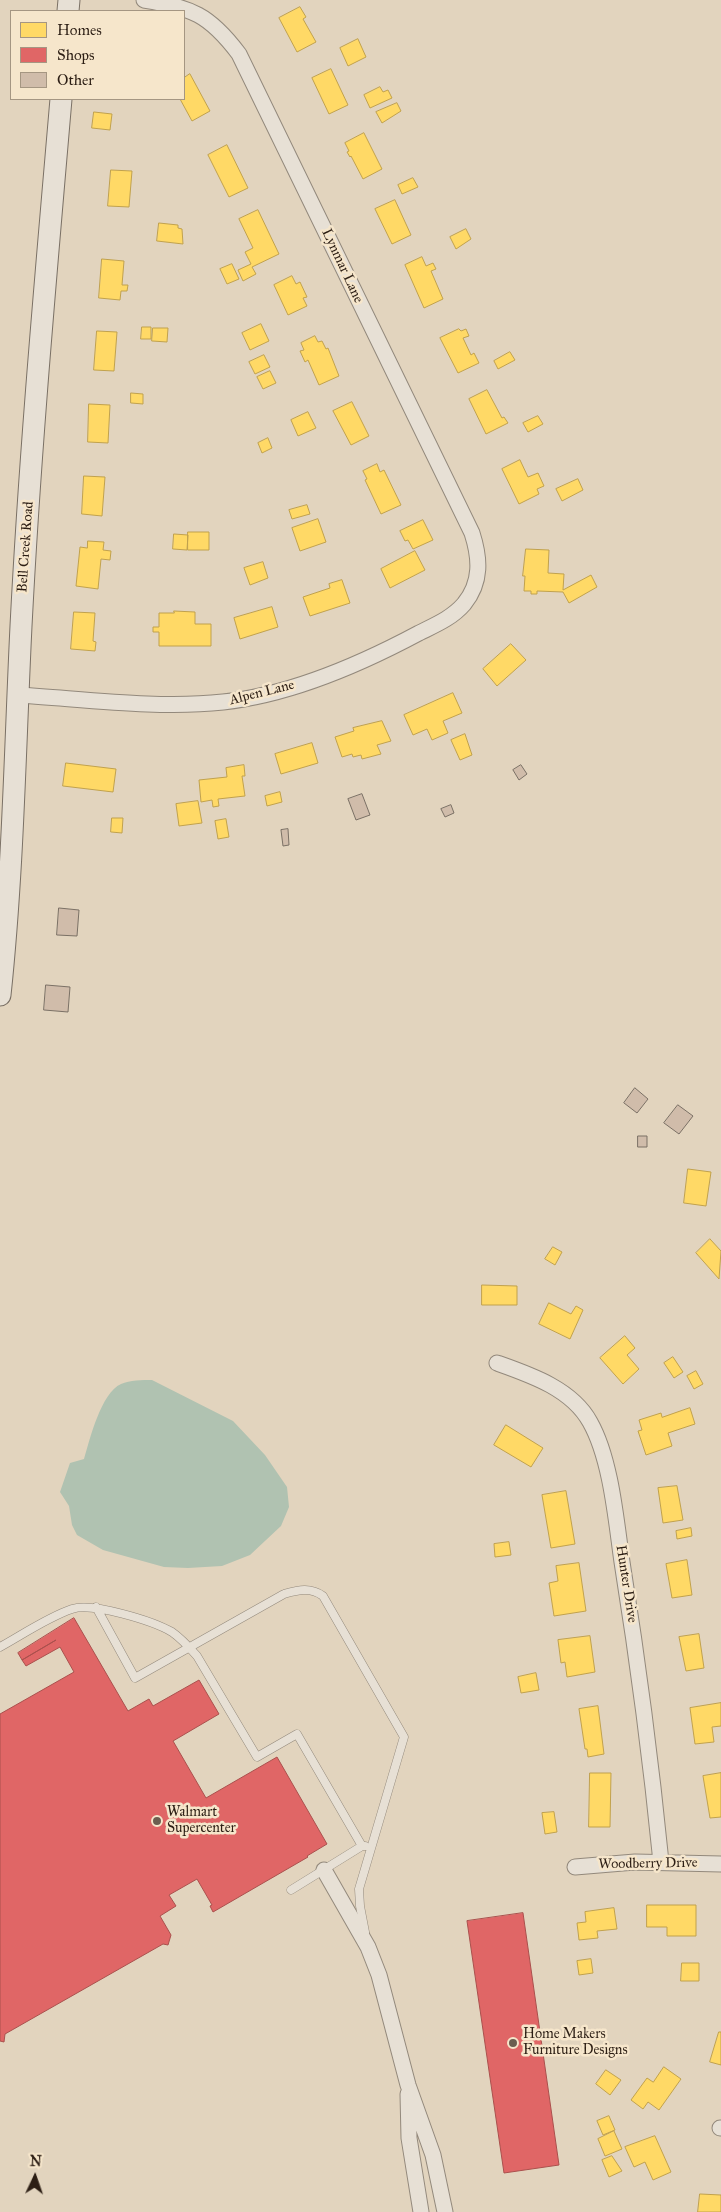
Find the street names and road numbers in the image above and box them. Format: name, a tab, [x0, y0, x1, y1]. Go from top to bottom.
street label: Lynmar Lane	[317, 226, 367, 306]
street label: Bell Creek Road	[14, 501, 38, 593]
street label: Alpen Lane	[228, 677, 296, 709]
street label: Hunter Drive	[612, 1544, 640, 1624]
street label: Woodberry Drive	[598, 1855, 698, 1873]

